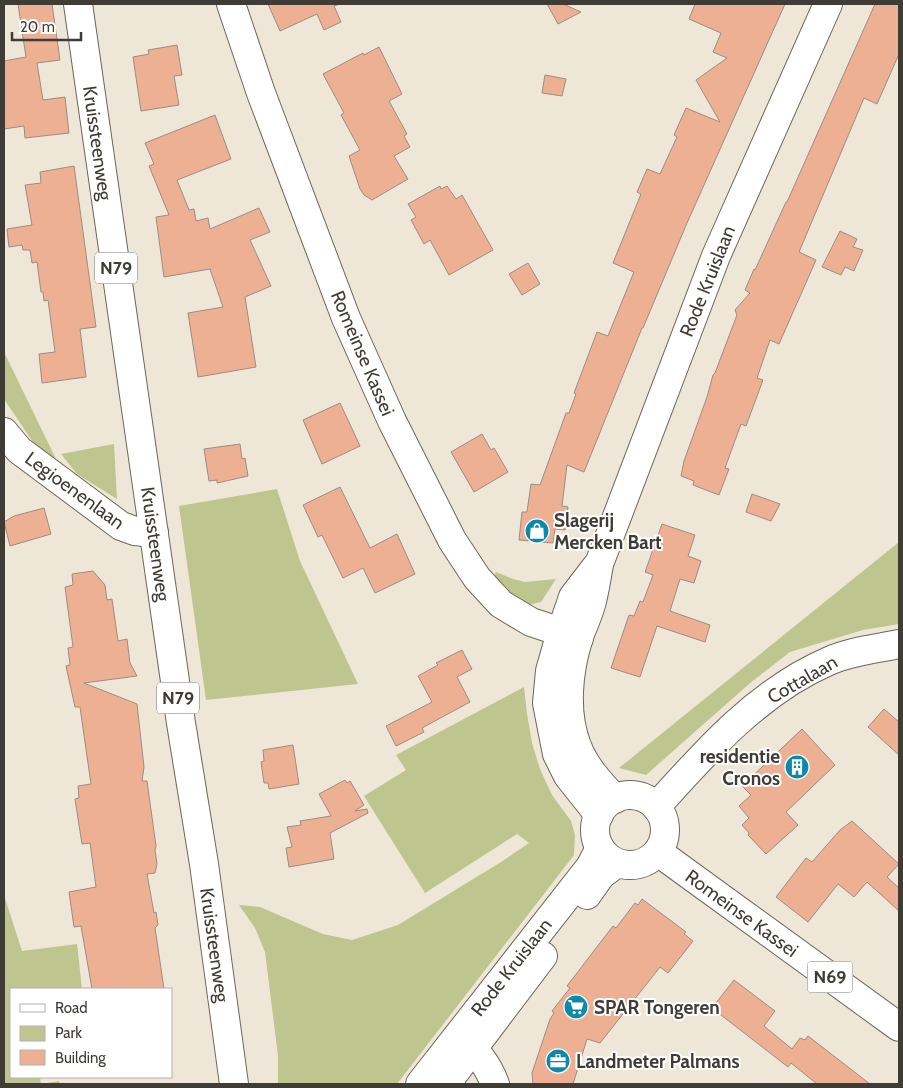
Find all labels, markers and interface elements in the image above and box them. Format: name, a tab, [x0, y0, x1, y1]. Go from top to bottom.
scale bar	[12, 10, 81, 42]
text: 20 m	[20, 18, 55, 36]
street label: Kruissteenweg	[78, 84, 117, 202]
street label: Rode Kruislaan	[675, 222, 740, 340]
road number: N79	[95, 252, 137, 284]
street label: Romeinse Kassei	[326, 287, 399, 419]
street label: Legioenenlaan	[20, 447, 129, 534]
street label: Kruissteenweg	[136, 485, 175, 603]
place label: Slagerij Mercken Bart	[554, 509, 662, 554]
shop icon: Slagerij Mercken Bart	[524, 518, 550, 544]
street label: Cottalaan	[763, 650, 841, 709]
road number: N79	[157, 682, 199, 714]
place label: residentie Cronos	[700, 745, 780, 790]
building icon: residentie Cronos	[784, 754, 810, 780]
street label: Romeinse Kassei	[681, 865, 803, 962]
street label: Kruissteenweg	[195, 886, 234, 1004]
street label: Rode Kruislaan	[466, 914, 557, 1021]
road number: N69	[808, 962, 852, 992]
legend	[10, 988, 172, 1078]
supermarket icon: SPAR Tongeren	[563, 994, 589, 1020]
place label: SPAR Tongeren	[594, 996, 720, 1019]
text: Road	[55, 999, 88, 1017]
text: Park	[55, 1024, 82, 1042]
office icon: Landmeter Palmans	[545, 1048, 571, 1074]
text: Building	[55, 1049, 106, 1067]
place label: Landmeter Palmans	[576, 1050, 740, 1073]

